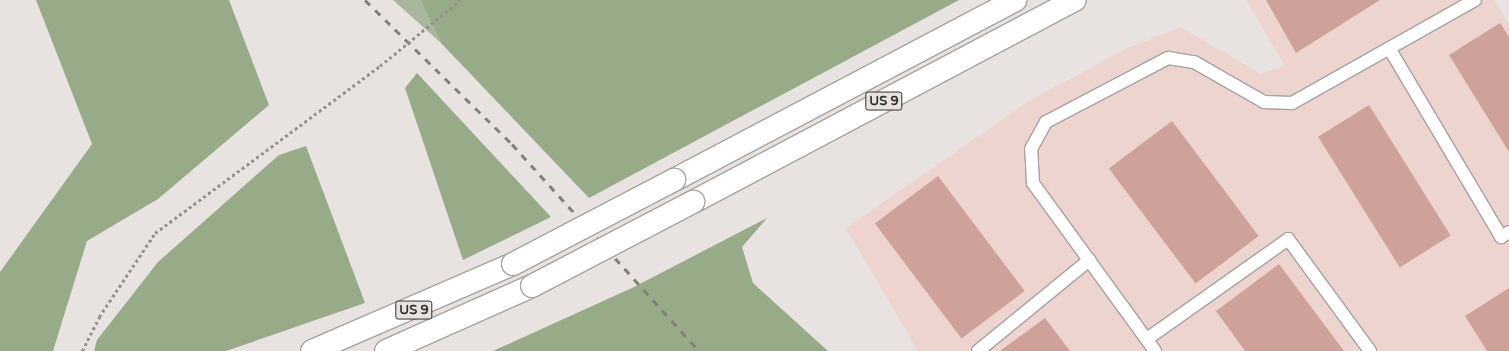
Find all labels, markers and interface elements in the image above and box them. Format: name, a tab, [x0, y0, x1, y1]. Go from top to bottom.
road number: US 9	[865, 90, 903, 112]
road number: US 9	[395, 299, 433, 321]

